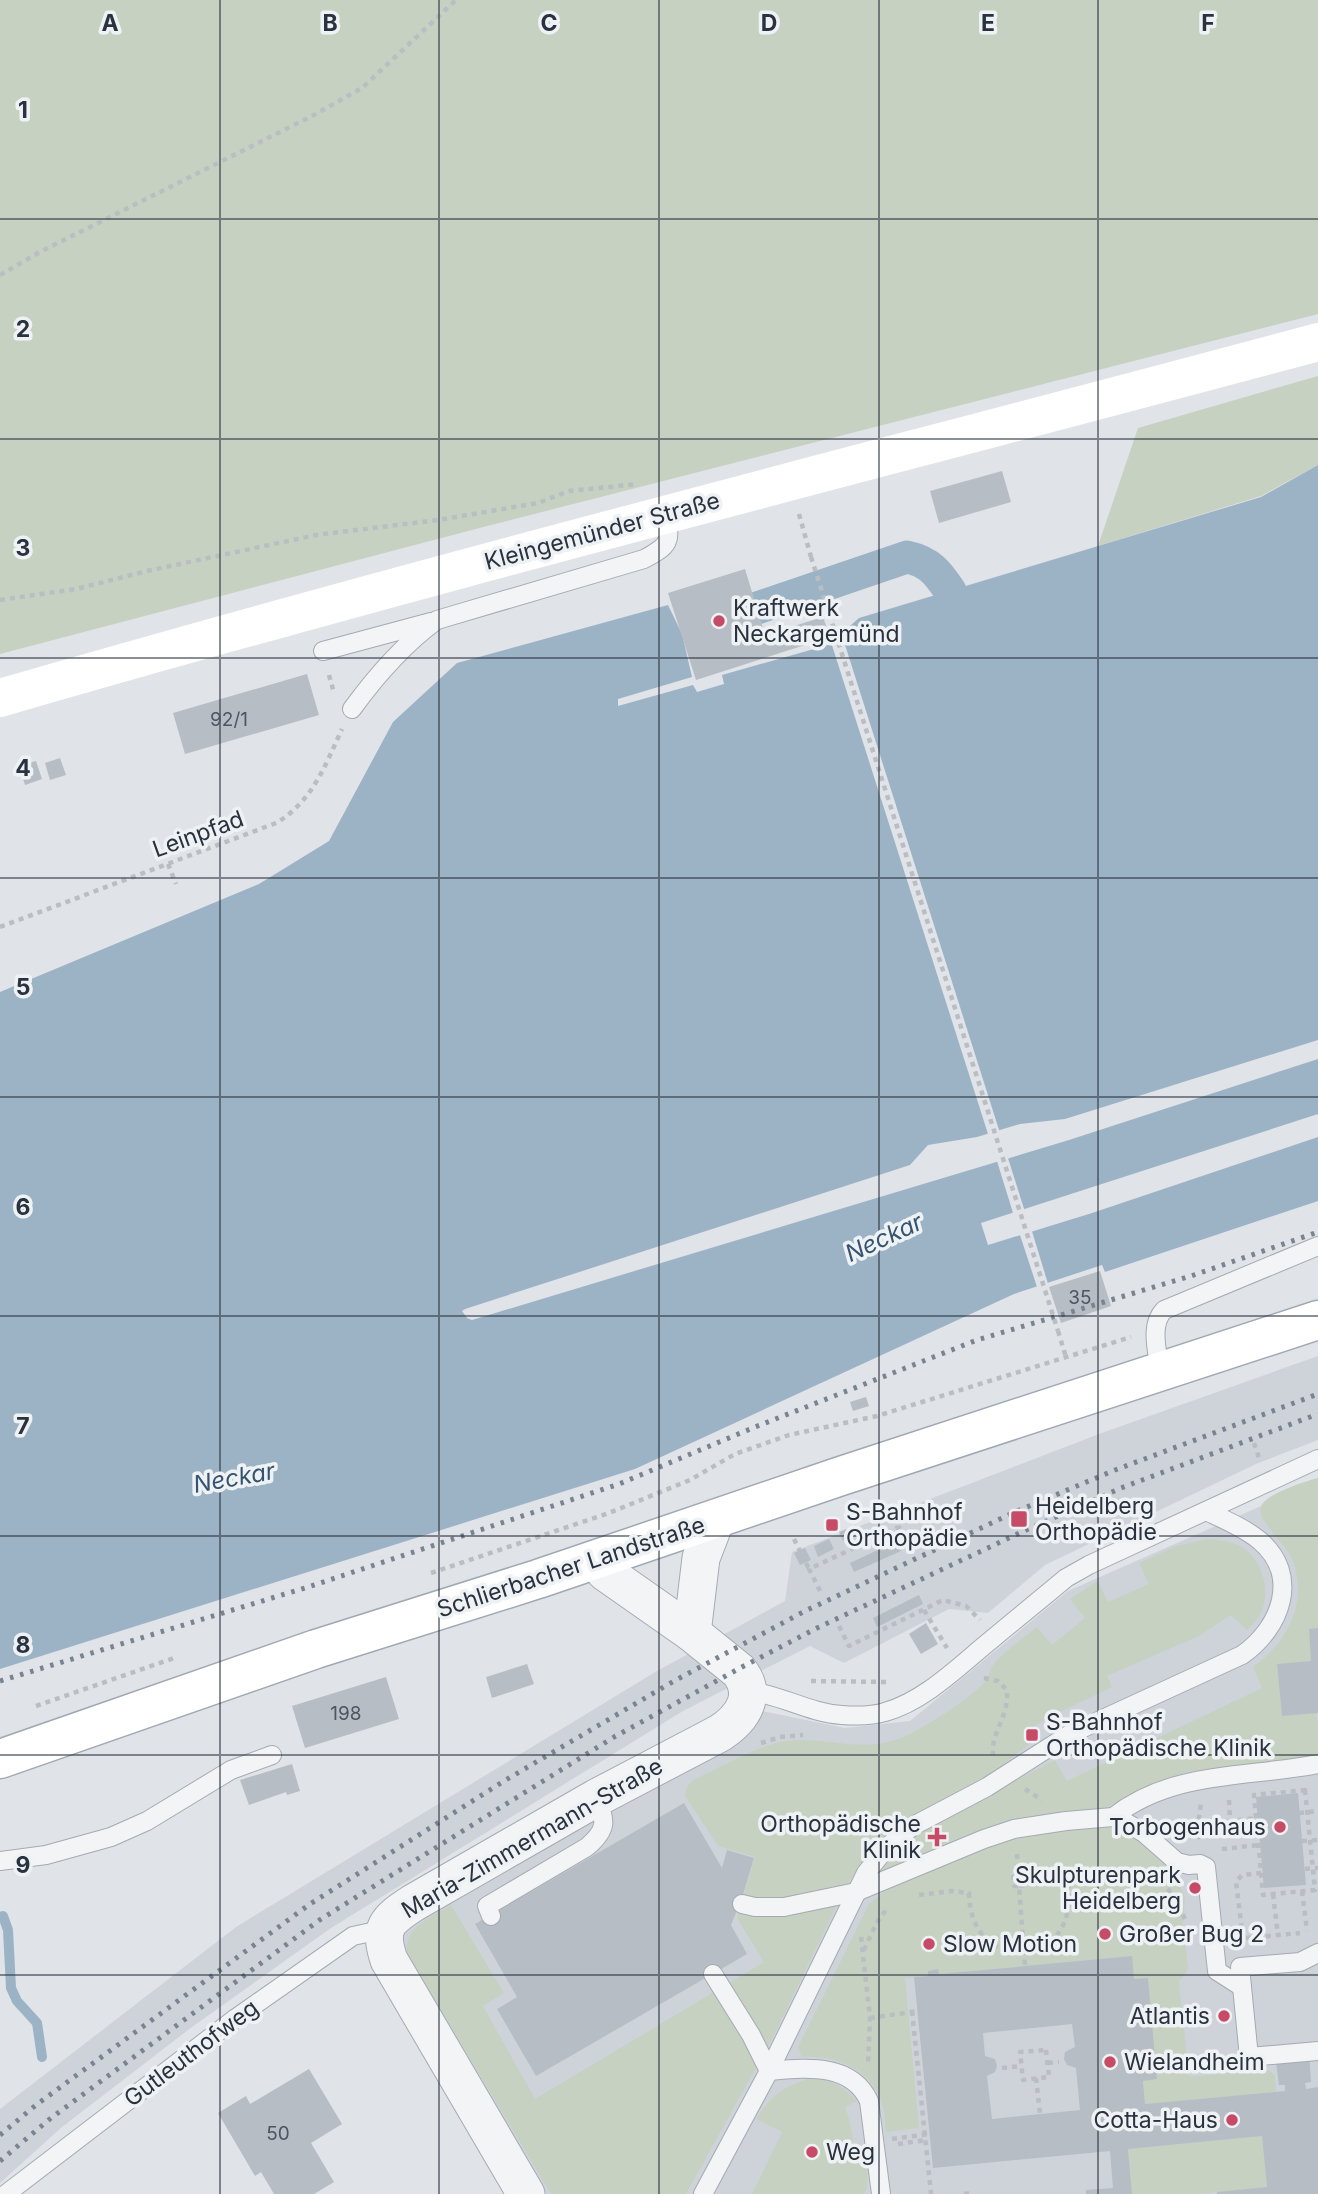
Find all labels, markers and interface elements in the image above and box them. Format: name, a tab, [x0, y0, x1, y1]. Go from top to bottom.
text: A	[101, 9, 119, 37]
text: B	[322, 9, 338, 37]
text: C	[540, 9, 558, 37]
text: D	[761, 9, 777, 37]
text: E	[981, 9, 995, 37]
text: F	[1201, 9, 1215, 37]
text: 1	[18, 96, 28, 124]
text: 2	[16, 315, 30, 343]
street label: Kleingemünder Straße	[481, 486, 723, 576]
text: 3	[16, 534, 30, 562]
place label: Kraftwerk Neckargemünd	[733, 594, 900, 648]
marker: Kraftwerk Neckargemünd	[711, 613, 727, 629]
house number: 92/1	[210, 708, 248, 731]
text: 4	[15, 754, 31, 782]
street label: Leinpfad	[149, 805, 247, 863]
text: 5	[16, 973, 30, 1001]
text: 6	[16, 1193, 30, 1221]
water label: Neckar	[840, 1207, 928, 1268]
house number: 35	[1068, 1286, 1092, 1309]
text: 7	[16, 1412, 30, 1440]
water label: Neckar	[191, 1456, 278, 1499]
place label: Heidelberg Orthopädie	[1035, 1492, 1157, 1546]
place label: S-Bahnhof Orthopädie	[846, 1498, 968, 1552]
marker: Heidelberg Orthopädie	[1009, 1509, 1029, 1529]
street label: Schlierbacher Landstraße	[434, 1510, 708, 1624]
marker: S-Bahnhof Orthopädie	[824, 1517, 840, 1533]
text: 8	[16, 1631, 30, 1659]
house number: 198	[330, 1702, 362, 1725]
place label: S-Bahnhof Orthopädische Klinik	[1046, 1708, 1272, 1762]
marker: S-Bahnhof Orthopädische Klinik	[1024, 1727, 1040, 1743]
street label: Maria-Zimmermann-Straße	[396, 1752, 668, 1924]
place label: Orthopädische Klinik	[760, 1810, 921, 1864]
place label: Torbogenhaus	[1109, 1813, 1266, 1841]
marker: Torbogenhaus	[1272, 1819, 1288, 1835]
marker: Orthopädische Klinik	[927, 1827, 947, 1847]
text: 9	[16, 1851, 30, 1879]
place label: Skulpturenpark Heidelberg	[1015, 1861, 1181, 1915]
marker: Skulpturenpark Heidelberg	[1187, 1880, 1203, 1896]
place label: Großer Bug 2	[1119, 1920, 1264, 1948]
marker: Großer Bug 2	[1097, 1926, 1113, 1942]
place label: Slow Motion	[943, 1930, 1077, 1958]
marker: Slow Motion	[921, 1936, 937, 1952]
street label: Gutleuthofweg	[118, 1994, 264, 2112]
place label: Atlantis	[1130, 2002, 1210, 2030]
marker: Atlantis	[1216, 2008, 1232, 2024]
place label: Wielandheim	[1124, 2048, 1265, 2076]
marker: Wielandheim	[1102, 2054, 1118, 2070]
place label: Cotta-Haus	[1094, 2106, 1218, 2134]
marker: Cotta-Haus	[1224, 2112, 1240, 2128]
house number: 50	[266, 2122, 290, 2145]
place label: Weg	[826, 2138, 875, 2166]
marker: Weg	[804, 2144, 820, 2160]

